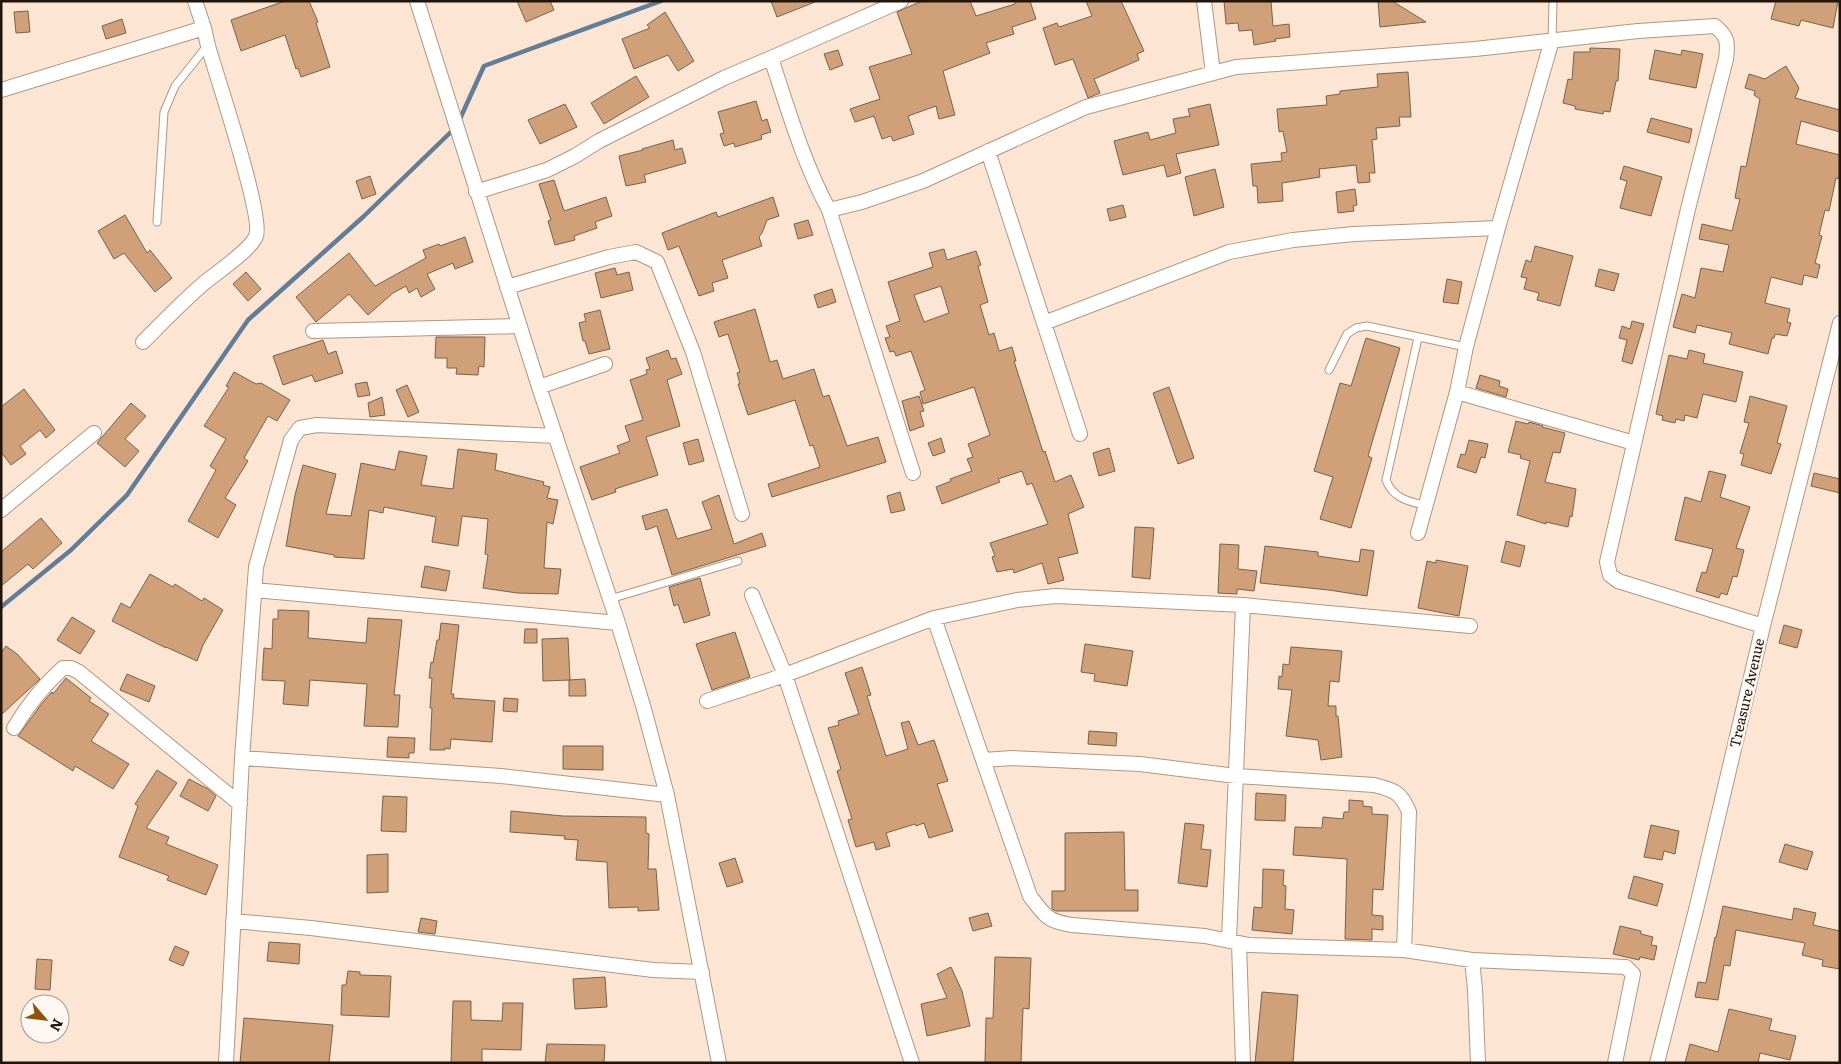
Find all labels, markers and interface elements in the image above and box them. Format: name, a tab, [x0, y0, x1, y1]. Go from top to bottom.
street label: Treasure Avenue	[1724, 636, 1768, 750]
north arrow	[20, 994, 70, 1044]
text: N	[46, 1016, 69, 1036]

